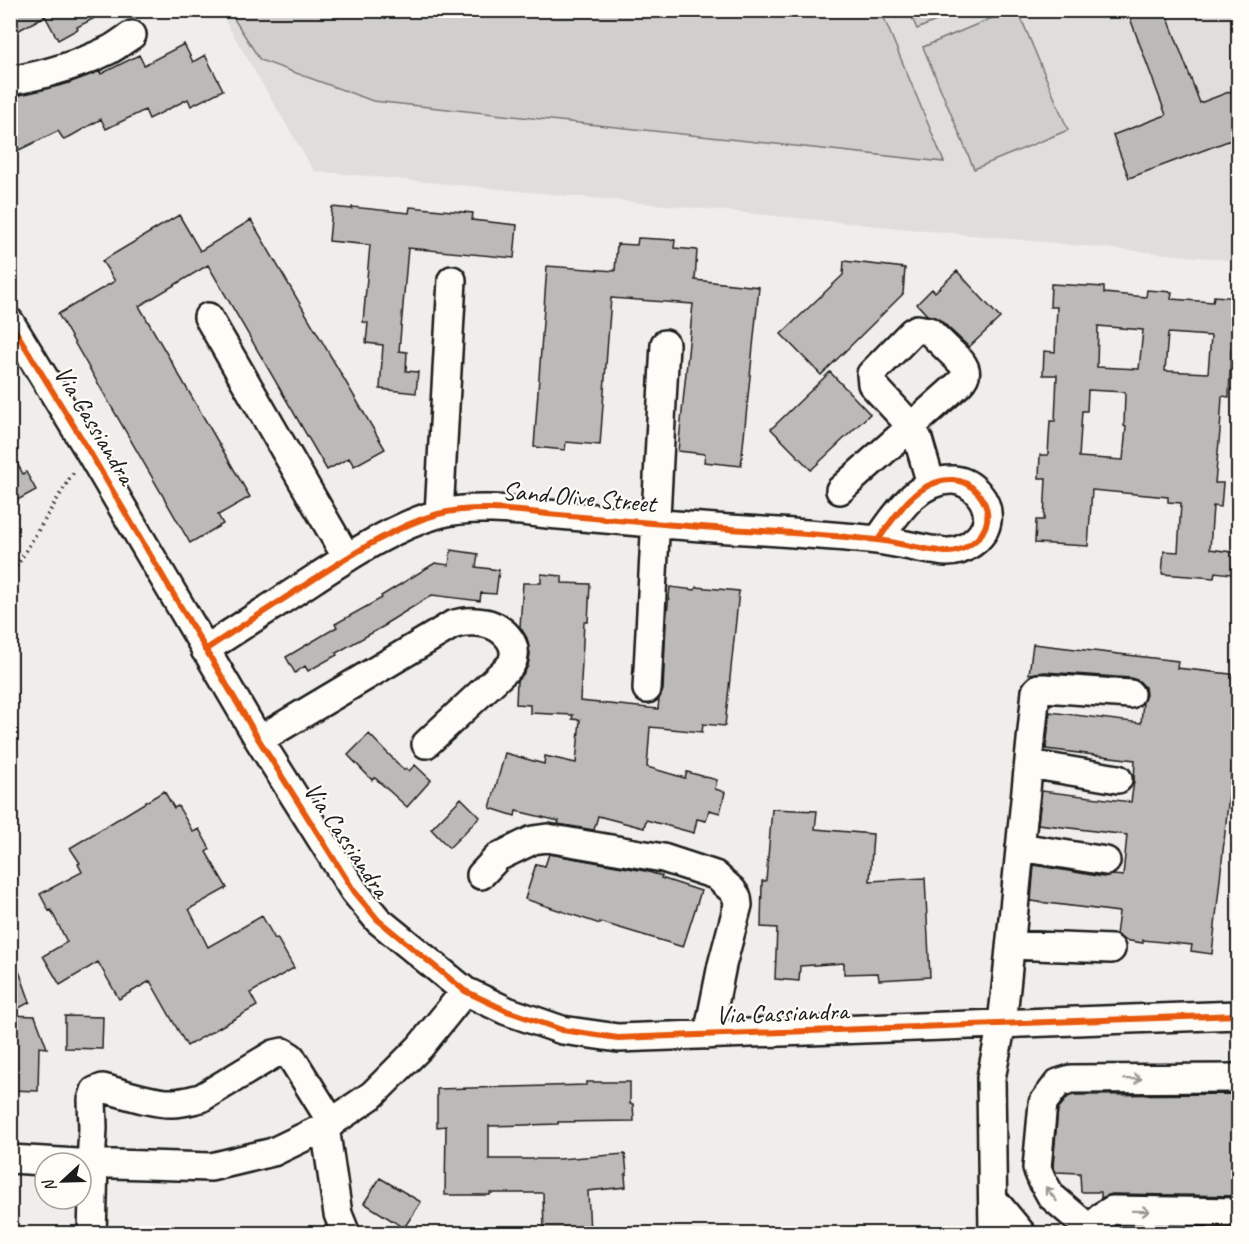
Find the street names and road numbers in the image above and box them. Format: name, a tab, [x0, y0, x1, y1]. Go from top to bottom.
street label: Via Cassiandra	[47, 360, 144, 492]
street label: Sand Olive Street	[501, 474, 659, 520]
street label: Via Cassiandra	[296, 776, 399, 906]
street label: Via Cassiandra	[715, 994, 851, 1032]

